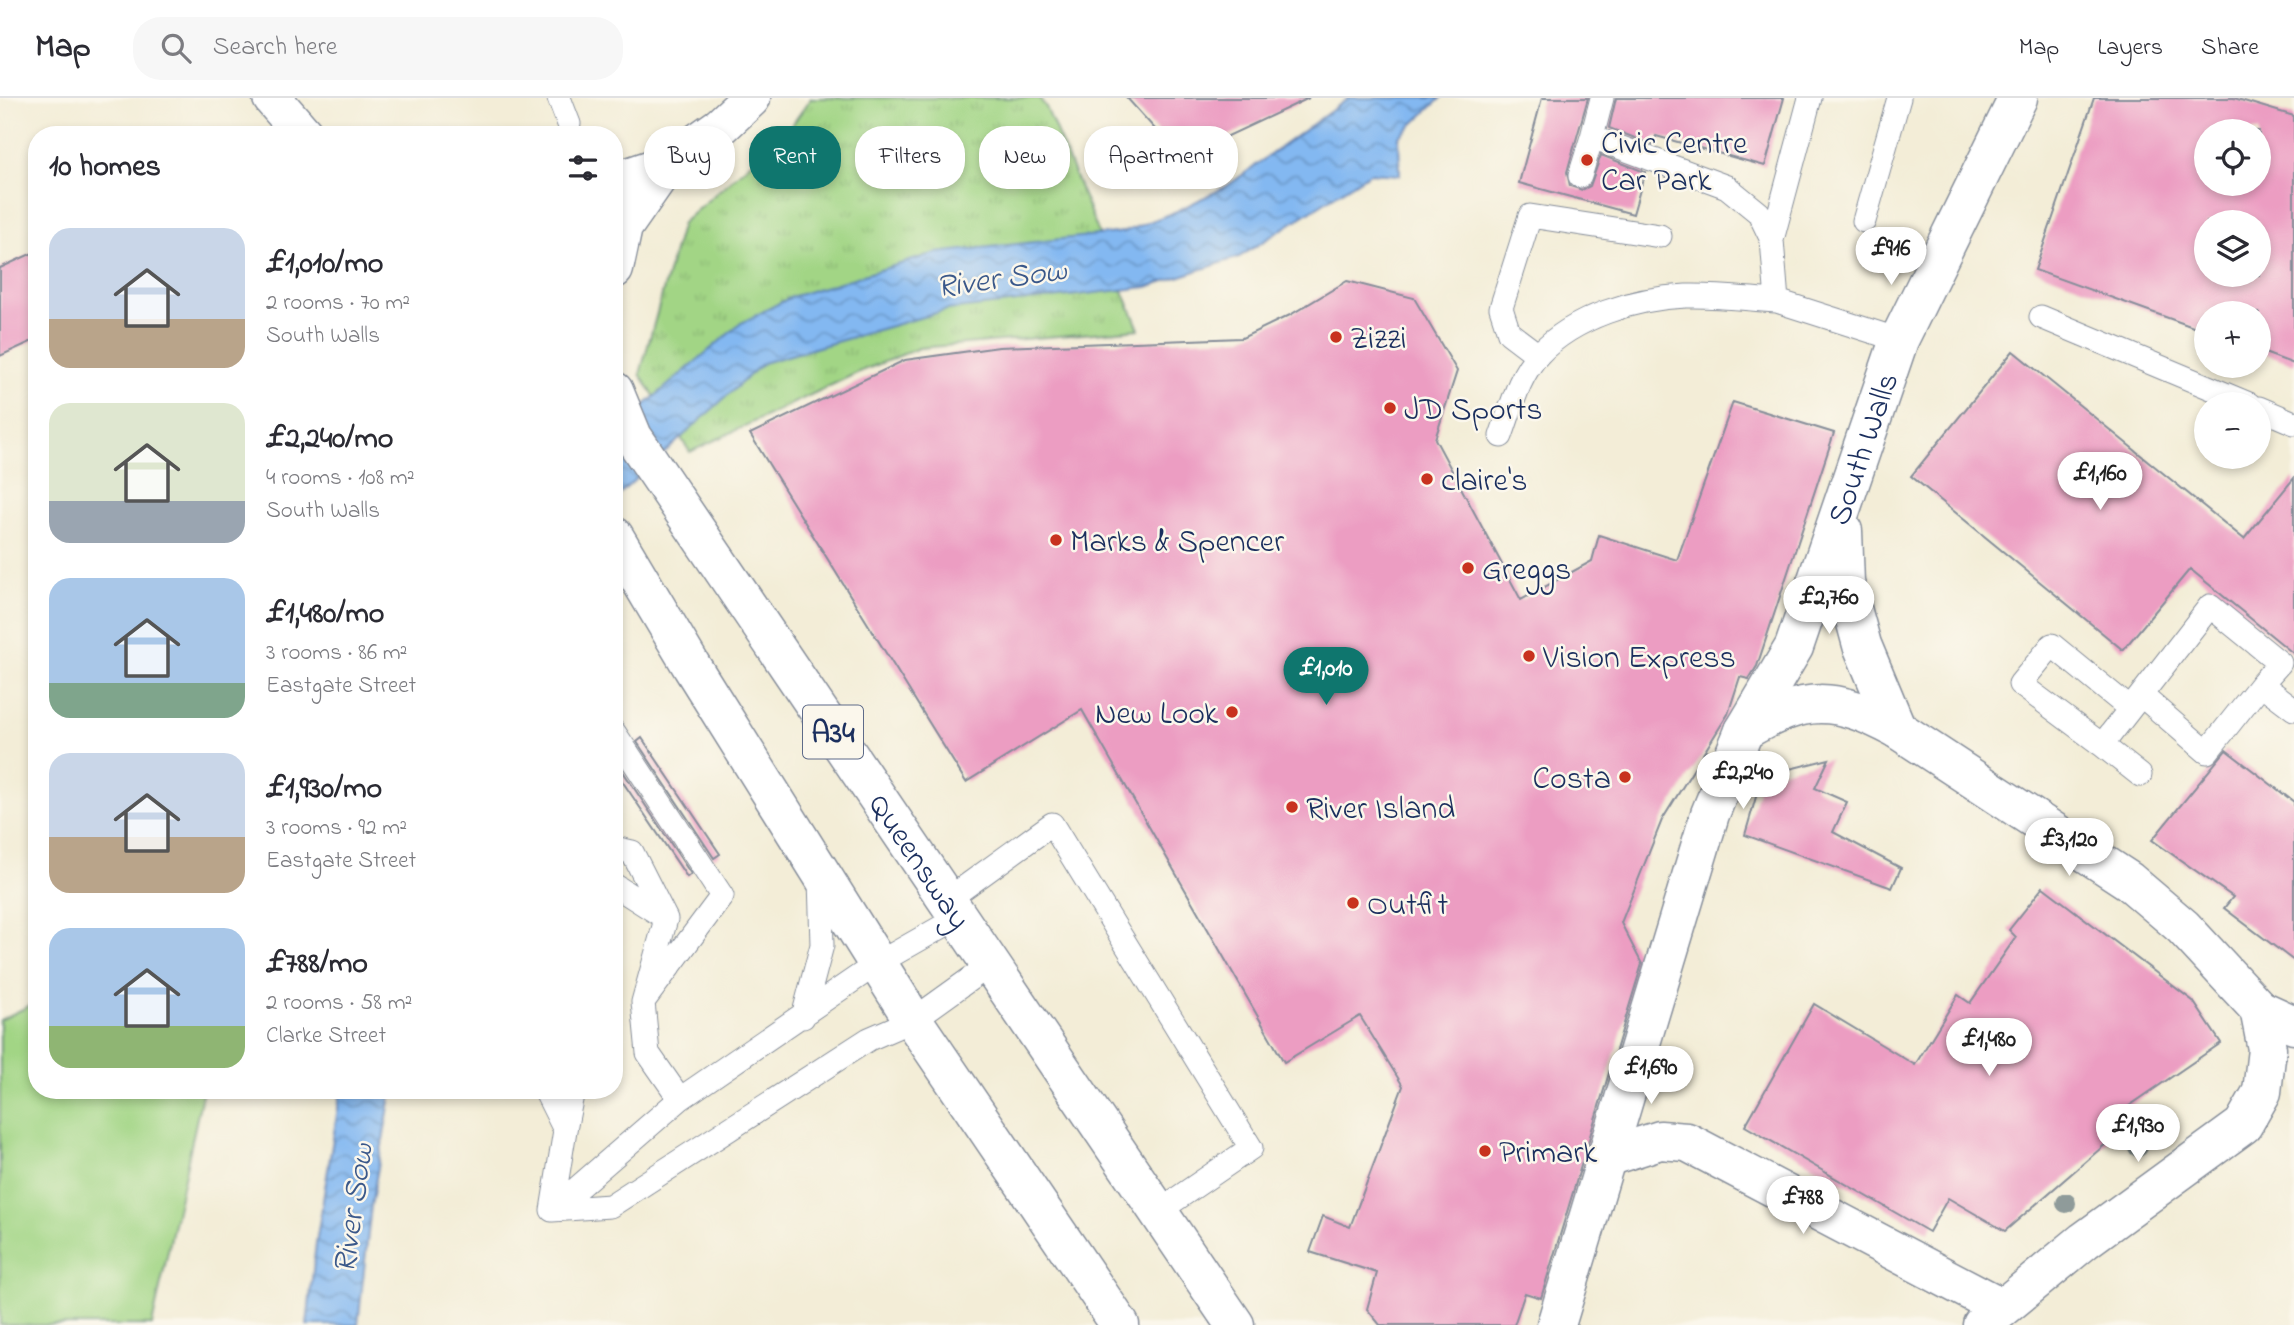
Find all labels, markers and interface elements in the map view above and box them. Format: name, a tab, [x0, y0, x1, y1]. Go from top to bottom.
search box	[133, 17, 623, 80]
text: Map	[35, 24, 91, 72]
icon: search	[157, 29, 195, 67]
text: Search here	[213, 29, 337, 67]
text: Map	[2019, 31, 2059, 66]
text: Layers	[2097, 31, 2163, 66]
text: Share	[2201, 31, 2259, 66]
map controls	[2194, 119, 2271, 469]
button: locate	[2194, 119, 2271, 196]
place label: Civic Centre Car Park	[1601, 122, 1748, 206]
chip: Buy	[644, 126, 735, 189]
chip: Rent	[749, 126, 841, 189]
chip: Filters	[855, 126, 965, 189]
chip: New	[979, 126, 1070, 189]
chip: Apartment	[1084, 126, 1238, 189]
text: 10 homes	[49, 146, 161, 190]
icon: filters	[564, 149, 602, 187]
marker: Civic Centre Car Park	[1579, 152, 1595, 168]
button: layers	[2194, 210, 2271, 287]
pin: £916	[1850, 228, 1932, 287]
text: £916	[1872, 233, 1910, 266]
text: £1,010/mo	[266, 243, 383, 287]
water label: River Sow	[933, 247, 1070, 313]
icon: home	[105, 256, 189, 340]
text: 2 rooms · 70 m²	[266, 287, 410, 320]
button: +	[2194, 301, 2271, 378]
place label: Zizzi	[1350, 317, 1407, 364]
text: South Walls	[266, 320, 380, 353]
marker: Zizzi	[1328, 329, 1344, 345]
street label: South Walls	[1817, 367, 1913, 532]
place label: JD Sports	[1404, 388, 1543, 435]
button: −	[2194, 392, 2271, 469]
marker: JD Sports	[1382, 400, 1398, 416]
text: £2,240/mo	[266, 418, 393, 462]
icon: home	[105, 431, 189, 515]
pin: £1,160	[2043, 452, 2157, 512]
text: £1,160	[2073, 458, 2127, 491]
place label: claire's	[1441, 459, 1528, 506]
text: 4 rooms · 108 m²	[266, 462, 415, 495]
marker: claire's	[1419, 471, 1435, 487]
text: South Walls	[266, 495, 380, 528]
place label: Marks & Spencer	[1070, 520, 1284, 567]
marker: Marks & Spencer	[1048, 532, 1064, 548]
place label: Greggs	[1482, 548, 1571, 595]
marker: Greggs	[1460, 560, 1476, 576]
pin: £2,760	[1772, 576, 1886, 636]
text: £2,760	[1799, 582, 1859, 615]
text: £1,480/mo	[266, 593, 384, 637]
icon: home	[105, 606, 189, 690]
place label: Vision Express	[1542, 636, 1736, 683]
text: 3 rooms · 86 m²	[266, 637, 407, 670]
pin: £1,010	[1269, 648, 1383, 707]
marker: Vision Express	[1521, 648, 1537, 664]
text: £1,010	[1300, 653, 1352, 686]
text: Eastgate Street	[266, 670, 416, 703]
place label: New Look	[1095, 692, 1219, 739]
marker: New Look	[1224, 704, 1240, 720]
road number: A34	[803, 706, 863, 758]
pin: £2,240	[1686, 752, 1800, 811]
place label: Costa	[1532, 757, 1611, 804]
text: £2,240	[1713, 757, 1773, 790]
text: £1,930/mo	[266, 768, 382, 812]
marker: Costa	[1617, 769, 1633, 785]
icon: home	[105, 781, 189, 865]
street label: Queensway	[854, 785, 981, 941]
place label: River Island	[1306, 787, 1455, 834]
marker: River Island	[1284, 799, 1300, 815]
text: 3 rooms · 92 m²	[266, 812, 407, 845]
pin: £3,120	[2012, 818, 2126, 878]
text: £3,120	[2041, 824, 2097, 857]
text: Eastgate Street	[266, 845, 416, 878]
place label: Outfit	[1367, 883, 1449, 930]
marker: Outfit	[1345, 895, 1361, 911]
text: £788/mo	[266, 943, 368, 987]
icon: home	[105, 956, 189, 1040]
text: 2 rooms · 58 m²	[266, 987, 412, 1020]
pin: £1,480	[1932, 1018, 2046, 1078]
text: Clarke Street	[266, 1020, 386, 1053]
text: £1,480	[1962, 1024, 2016, 1057]
pin: £1,690	[1594, 1046, 1708, 1106]
text: £1,690	[1625, 1052, 1677, 1085]
pin: £1,930	[2081, 1104, 2195, 1164]
text: £1,930	[2112, 1110, 2164, 1143]
place label: Primark	[1499, 1131, 1598, 1178]
water label: River Sow	[322, 1140, 388, 1277]
marker: Primark	[1477, 1143, 1493, 1159]
pin: £788	[1762, 1176, 1844, 1236]
text: £788	[1782, 1182, 1824, 1215]

